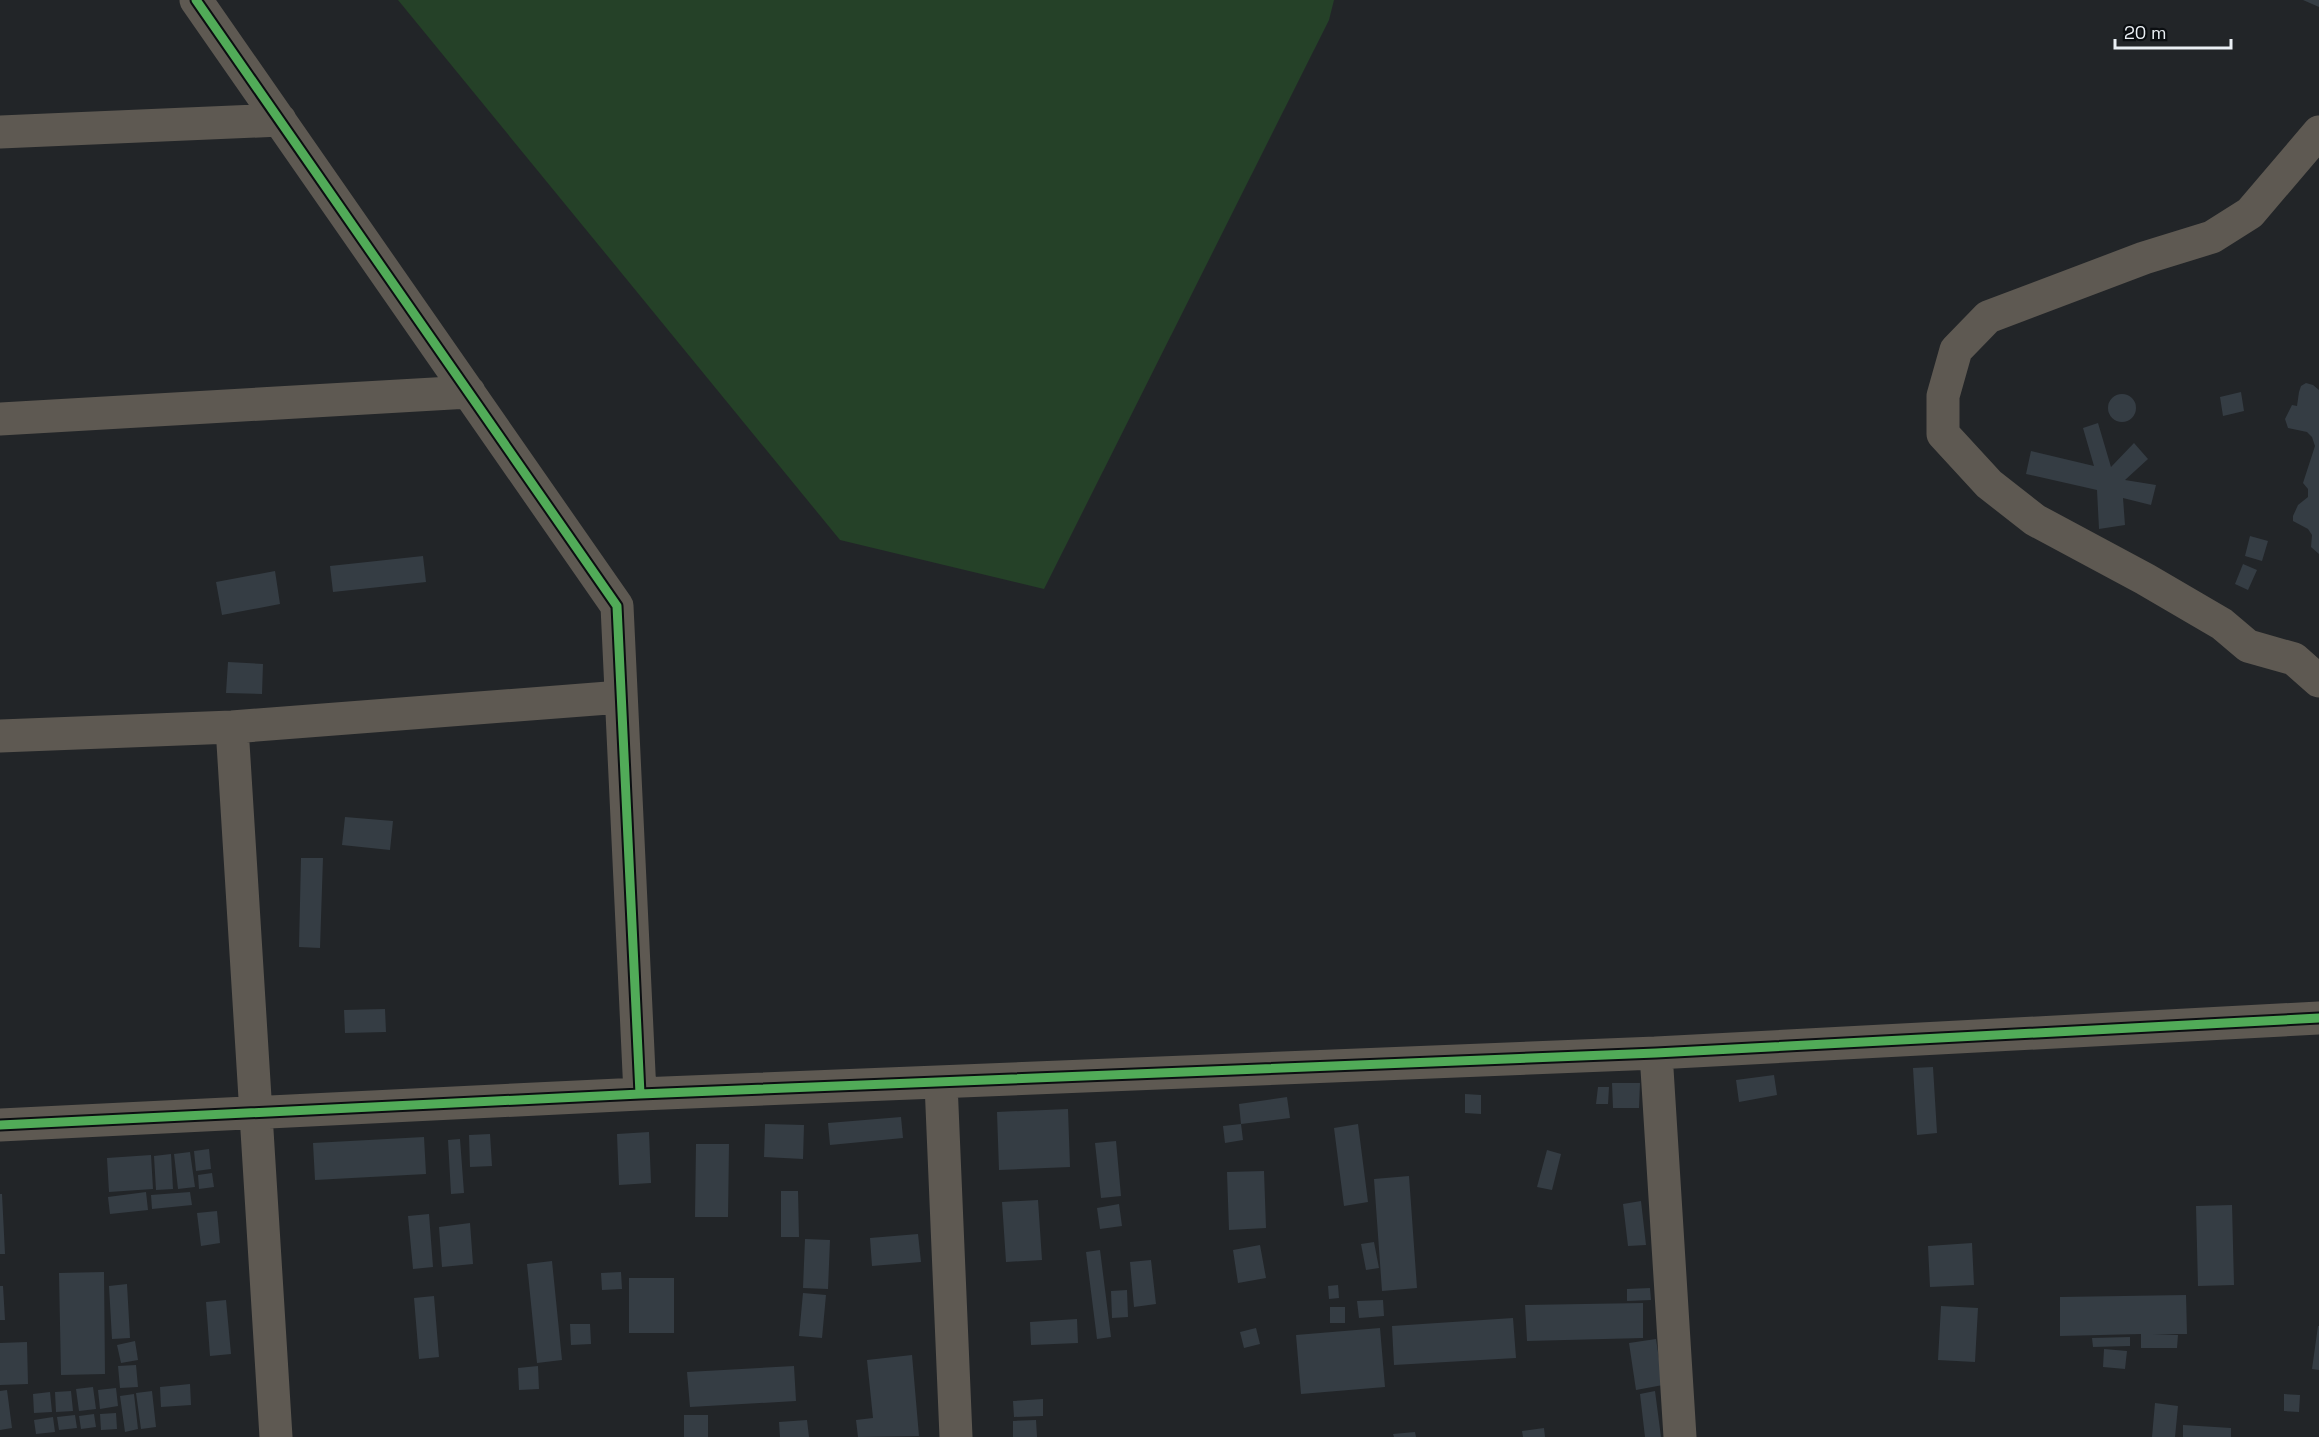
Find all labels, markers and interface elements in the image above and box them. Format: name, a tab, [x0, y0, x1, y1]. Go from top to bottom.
scale bar	[2115, 12, 2230, 50]
text: 20 m	[2124, 21, 2167, 44]

